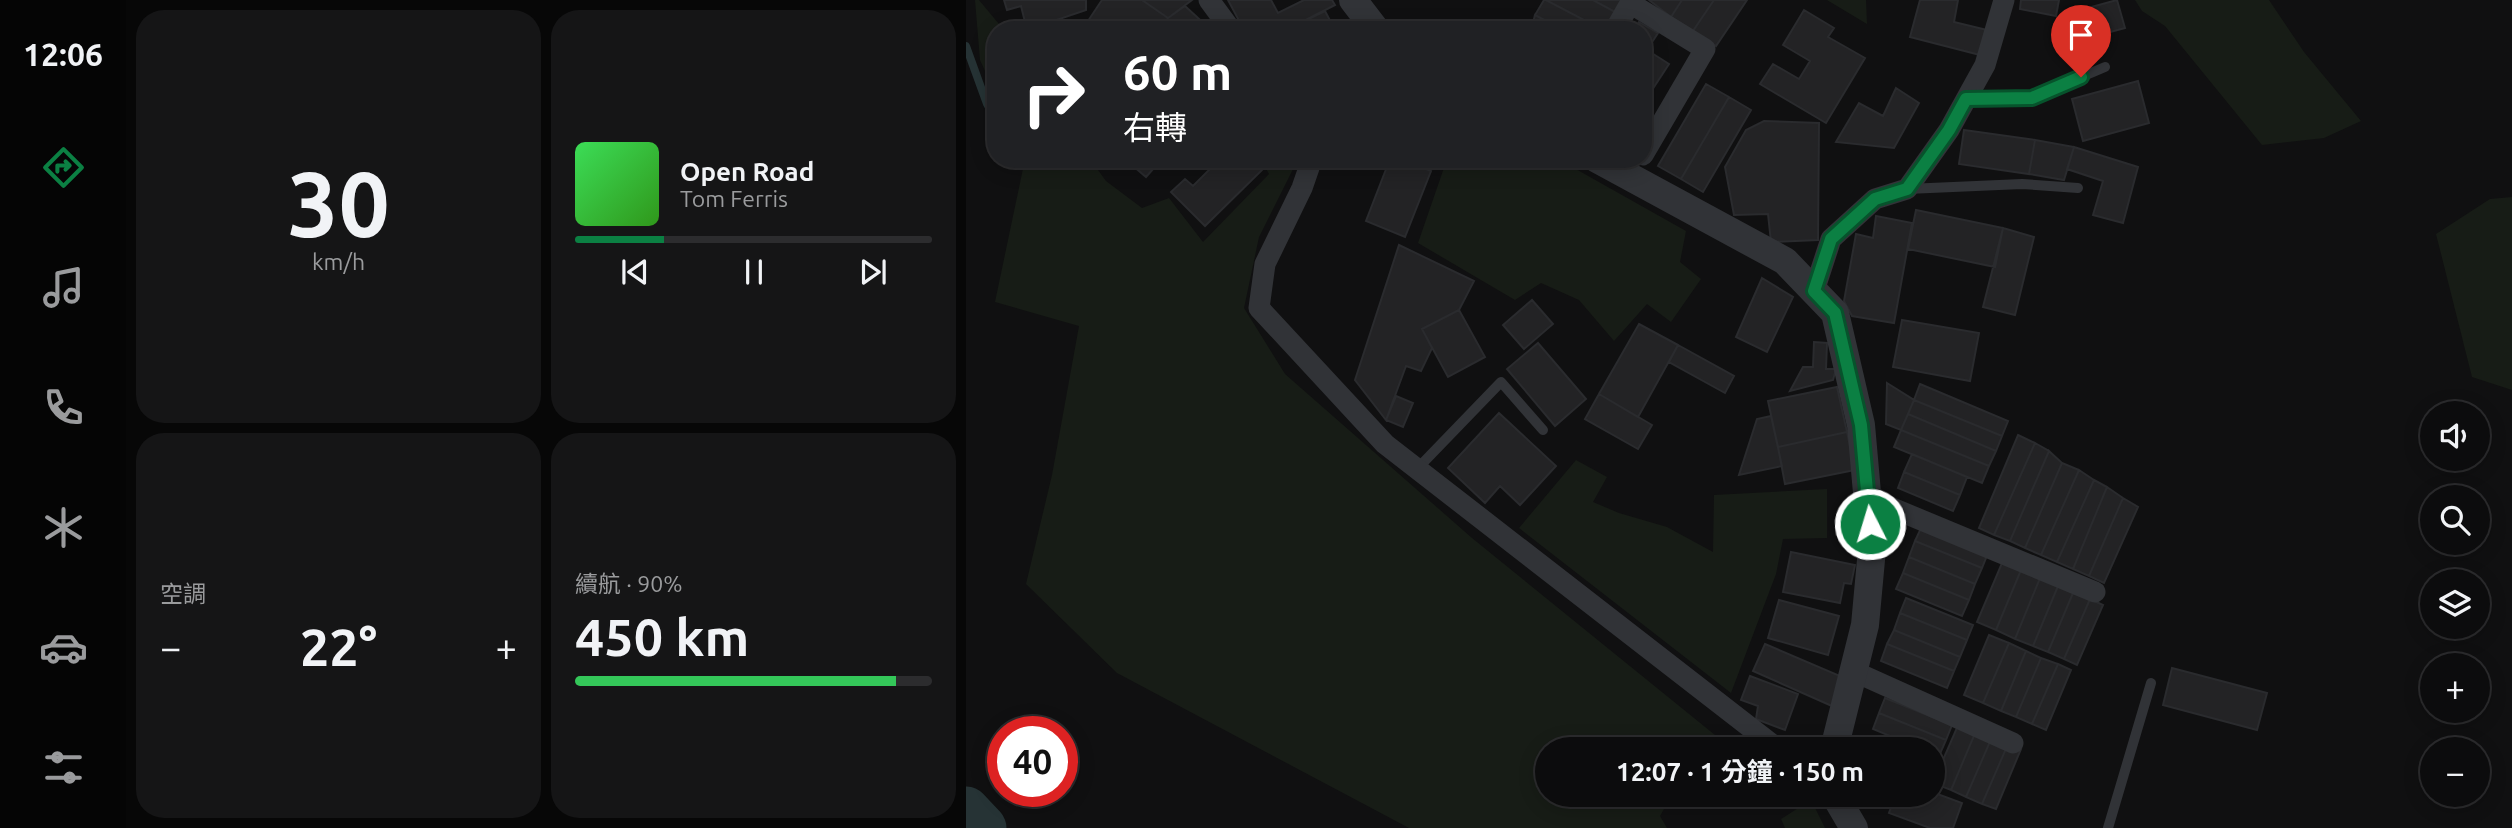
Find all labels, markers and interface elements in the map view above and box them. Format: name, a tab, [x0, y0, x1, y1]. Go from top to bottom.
pin	[2051, 5, 2111, 77]
icon: arrive	[2062, 16, 2100, 54]
text: 12:06	[23, 36, 103, 72]
text: 60 m	[1123, 44, 1232, 99]
icon: right	[1008, 49, 1099, 140]
text: 右轉	[1123, 109, 1187, 145]
icon: directions	[39, 143, 88, 192]
text: 30	[287, 152, 390, 254]
text: Open Road	[680, 157, 814, 186]
text: Tom Ferris	[680, 186, 788, 211]
text: km/h	[312, 249, 365, 274]
icon: previous	[616, 253, 654, 291]
icon: pause	[735, 253, 773, 291]
icon: next	[854, 253, 892, 291]
icon: music	[39, 263, 88, 312]
icon: phone	[39, 383, 88, 432]
map controls	[2420, 401, 2490, 807]
button: sound	[2420, 401, 2490, 471]
button: search	[2420, 485, 2490, 555]
position arrow	[1833, 487, 1907, 561]
icon: climate	[39, 503, 88, 552]
button: layers	[2420, 569, 2490, 639]
text: 續航 · 90%	[575, 571, 682, 596]
text: 空調	[160, 581, 206, 606]
text: 450 km	[575, 608, 749, 666]
text: 22°	[300, 618, 377, 676]
icon: car	[39, 623, 88, 672]
text: −	[160, 626, 181, 668]
text: +	[496, 626, 517, 668]
button: +	[2420, 653, 2490, 723]
speed limit sign: 40	[987, 716, 1078, 807]
button: −	[2420, 737, 2490, 807]
icon: filters	[39, 743, 88, 792]
text: 12:07 · 1 分鐘 · 150 m	[1616, 757, 1864, 786]

